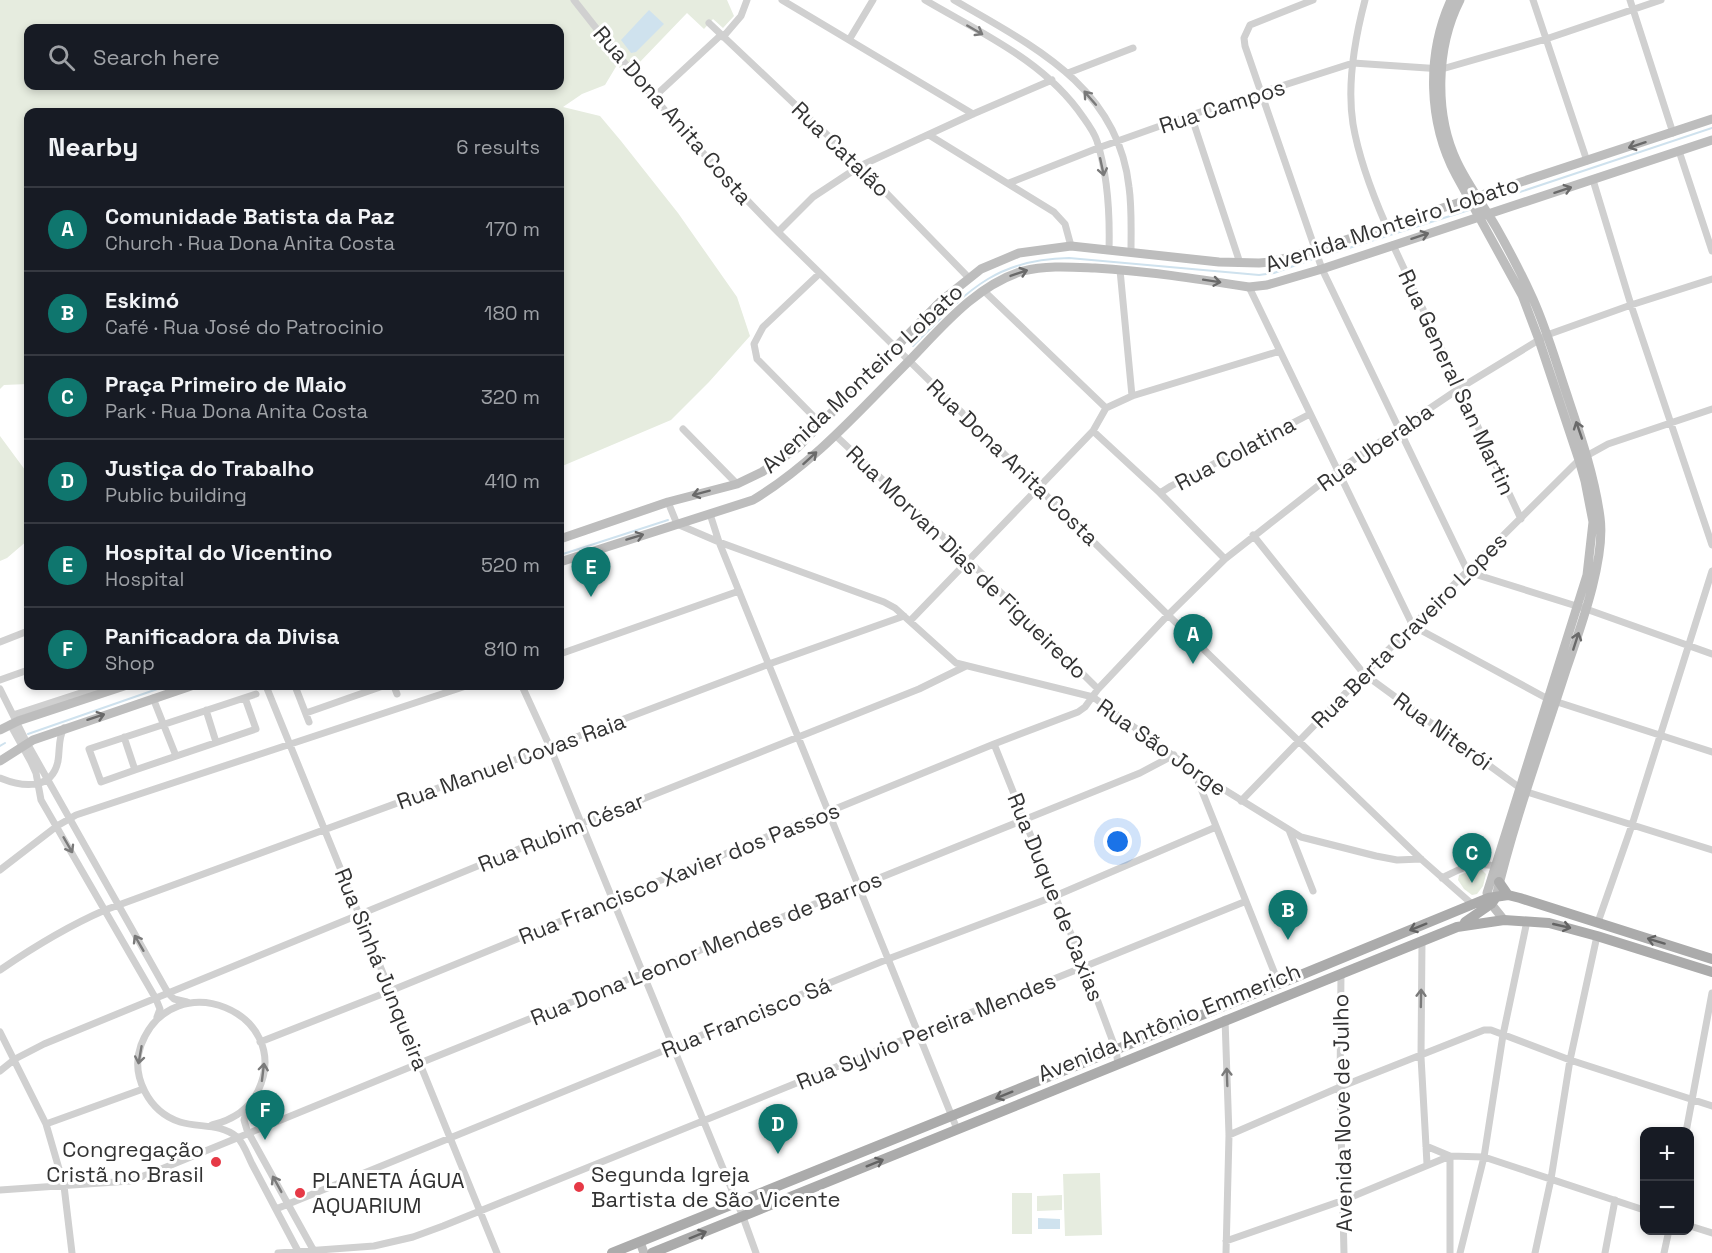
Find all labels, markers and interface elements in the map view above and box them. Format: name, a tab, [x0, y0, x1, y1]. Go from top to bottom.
street label: Rua Dona Anita Costa	[588, 20, 759, 211]
search box	[24, 24, 564, 90]
one-way arrow	[966, 24, 983, 36]
icon: search	[45, 41, 78, 74]
text: Search here	[93, 43, 220, 71]
street label: Rua Campos	[1156, 72, 1288, 140]
one-way arrow	[1083, 91, 1097, 106]
street label: Rua Catalão	[786, 95, 896, 203]
text: Nearby	[48, 130, 138, 164]
text: 6 results	[456, 134, 540, 160]
one-way arrow	[1628, 140, 1647, 151]
one-way arrow	[1097, 157, 1109, 176]
street label: Avenida Monteiro Lobato	[1262, 170, 1522, 278]
one-way arrow	[1553, 183, 1572, 194]
text: Comunidade Batista da Paz	[105, 202, 395, 230]
text: A	[61, 216, 74, 242]
text: 170 m	[485, 216, 540, 242]
text: Church · Rua Dona Anita Costa	[105, 230, 395, 256]
one-way arrow	[1410, 230, 1429, 241]
street label: Rua General San Martin	[1392, 265, 1522, 499]
one-way arrow	[1009, 267, 1028, 278]
one-way arrow	[1202, 276, 1222, 287]
street label: Avenida Monteiro Lobato	[755, 277, 969, 479]
text: Eskimó	[105, 286, 179, 314]
text: B	[61, 300, 74, 326]
text: 180 m	[484, 300, 540, 326]
text: Café · Rua José do Patrocinio	[105, 314, 384, 340]
text: Praça Primeiro de Maio	[105, 370, 347, 398]
street label: Rua Dona Anita Costa	[921, 373, 1105, 552]
text: C	[61, 384, 74, 410]
text: 320 m	[481, 384, 540, 410]
street label: Rua Uberaba	[1312, 397, 1439, 497]
text: Park · Rua Dona Anita Costa	[105, 398, 368, 424]
street label: Rua Colatina	[1170, 409, 1300, 496]
one-way arrow	[1573, 421, 1584, 440]
street label: Rua Morvan Dias de Figueiredo	[841, 439, 1093, 685]
one-way arrow	[802, 451, 817, 465]
text: Justiça do Trabalho	[105, 454, 314, 482]
text: D	[61, 468, 74, 494]
text: 410 m	[484, 468, 540, 494]
text: Public building	[105, 482, 247, 508]
one-way arrow	[692, 488, 711, 500]
street label: Rua Berta Craveiro Lopes	[1305, 526, 1513, 734]
one-way arrow	[625, 531, 644, 542]
text: Hospital do Vicentino	[105, 538, 333, 566]
pin: E	[572, 548, 610, 597]
text: E	[62, 552, 73, 578]
text: 520 m	[481, 552, 540, 578]
text: Hospital	[105, 566, 184, 592]
pin: A	[1174, 614, 1212, 664]
text: Panificadora da Divisa	[105, 622, 340, 650]
one-way arrow	[1571, 632, 1582, 651]
text: F	[62, 636, 73, 662]
text: 810 m	[484, 636, 540, 662]
text: Shop	[105, 650, 155, 676]
street label: Rua Niterói	[1388, 686, 1498, 776]
street label: Rua São Jorge	[1092, 692, 1232, 802]
street label: Rua Manuel Covas Raia	[393, 706, 630, 815]
one-way arrow	[86, 711, 105, 722]
street label: Rua Rubim César	[474, 786, 648, 878]
street label: Rua Duque de Caxias	[1001, 789, 1111, 1005]
street label: Rua Francisco Xavier dos Passos	[515, 796, 843, 950]
your location	[1103, 827, 1132, 856]
pin: C	[1452, 834, 1492, 883]
one-way arrow	[62, 836, 74, 853]
street label: Rua Sinhá Junqueira	[329, 864, 436, 1075]
street label: Rua Dona Leonor Mendes de Barros	[526, 864, 886, 1032]
pin: B	[1268, 890, 1308, 940]
one-way arrow	[1552, 921, 1571, 933]
one-way arrow	[1410, 922, 1428, 933]
one-way arrow	[133, 934, 144, 952]
one-way arrow	[1647, 935, 1666, 946]
street label: Avenida Antônio Emmerich	[1033, 956, 1305, 1088]
street label: Rua Sylvio Pereira Mendes	[792, 966, 1060, 1096]
street label: Rua Francisco Sá	[657, 970, 835, 1064]
one-way arrow	[1416, 989, 1427, 1009]
street label: Avenida Nove de Julho	[1326, 994, 1358, 1232]
one-way arrow	[134, 1044, 145, 1064]
one-way arrow	[258, 1062, 269, 1082]
one-way arrow	[1222, 1068, 1233, 1088]
pin: F	[246, 1090, 284, 1140]
one-way arrow	[996, 1090, 1014, 1101]
pin: D	[758, 1104, 798, 1154]
map controls	[1640, 1127, 1694, 1235]
button: +	[1640, 1127, 1694, 1181]
place label: Congregação Cristã no Brasil	[46, 1135, 204, 1188]
marker: Congregação Cristã no Brasil	[209, 1155, 223, 1169]
one-way arrow	[865, 1157, 884, 1168]
place label: Segunda Igreja Bartista de São Vicente	[591, 1160, 840, 1213]
place label: PLANETA ÁGUA AQUARIUM	[312, 1166, 465, 1219]
one-way arrow	[270, 1175, 282, 1192]
marker: Segunda Igreja Bartista de São Vicente	[572, 1180, 586, 1194]
button: −	[1640, 1181, 1694, 1235]
marker: PLANETA ÁGUA AQUARIUM	[293, 1186, 307, 1200]
one-way arrow	[688, 1229, 706, 1240]

